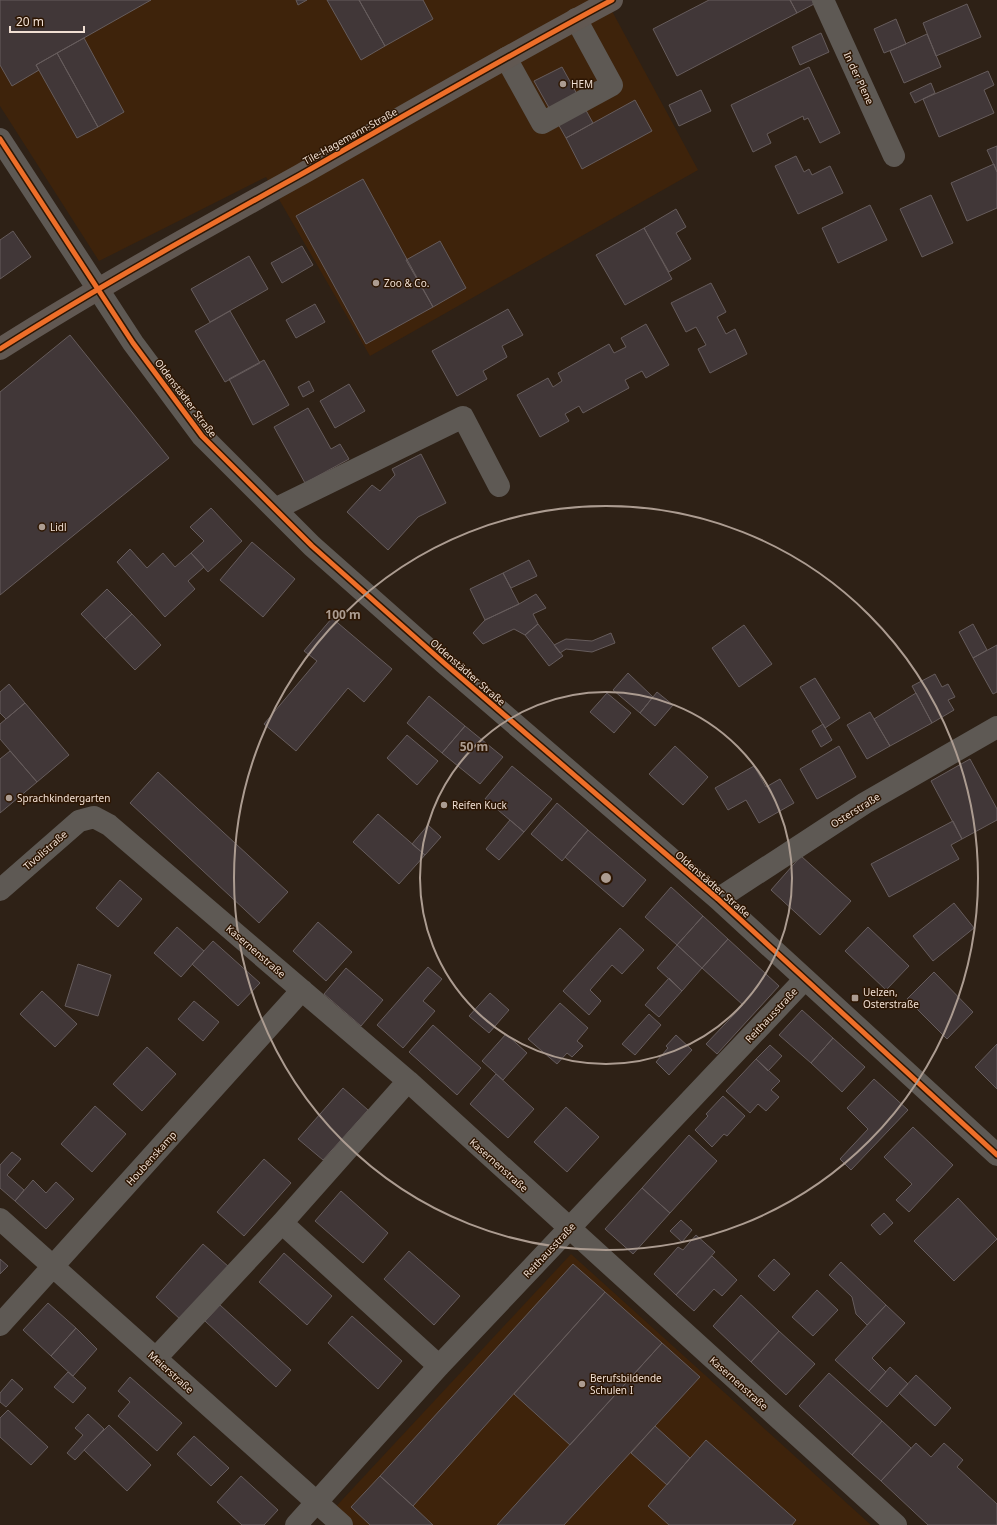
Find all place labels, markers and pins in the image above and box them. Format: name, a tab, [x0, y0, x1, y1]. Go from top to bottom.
place label: HEM	[571, 77, 593, 91]
marker: HEM	[558, 79, 568, 89]
place label: Zoo & Co.	[384, 276, 429, 290]
marker: Zoo & Co.	[371, 278, 381, 288]
place label: Lidl	[50, 520, 67, 534]
marker: Lidl	[37, 522, 47, 532]
place label: Sprachkindergarten	[17, 791, 110, 805]
marker: Sprachkindergarten	[4, 793, 14, 803]
place label: Reifen Kuck	[452, 798, 507, 812]
marker: Reifen Kuck	[439, 800, 449, 810]
centre of rings	[599, 871, 613, 885]
place label: Uelzen, Osterstraße	[863, 985, 919, 1011]
marker: Uelzen, Osterstraße	[850, 993, 860, 1003]
place label: Berufsbildende Schulen I	[590, 1371, 662, 1397]
marker: Berufsbildende Schulen I	[577, 1379, 587, 1389]

